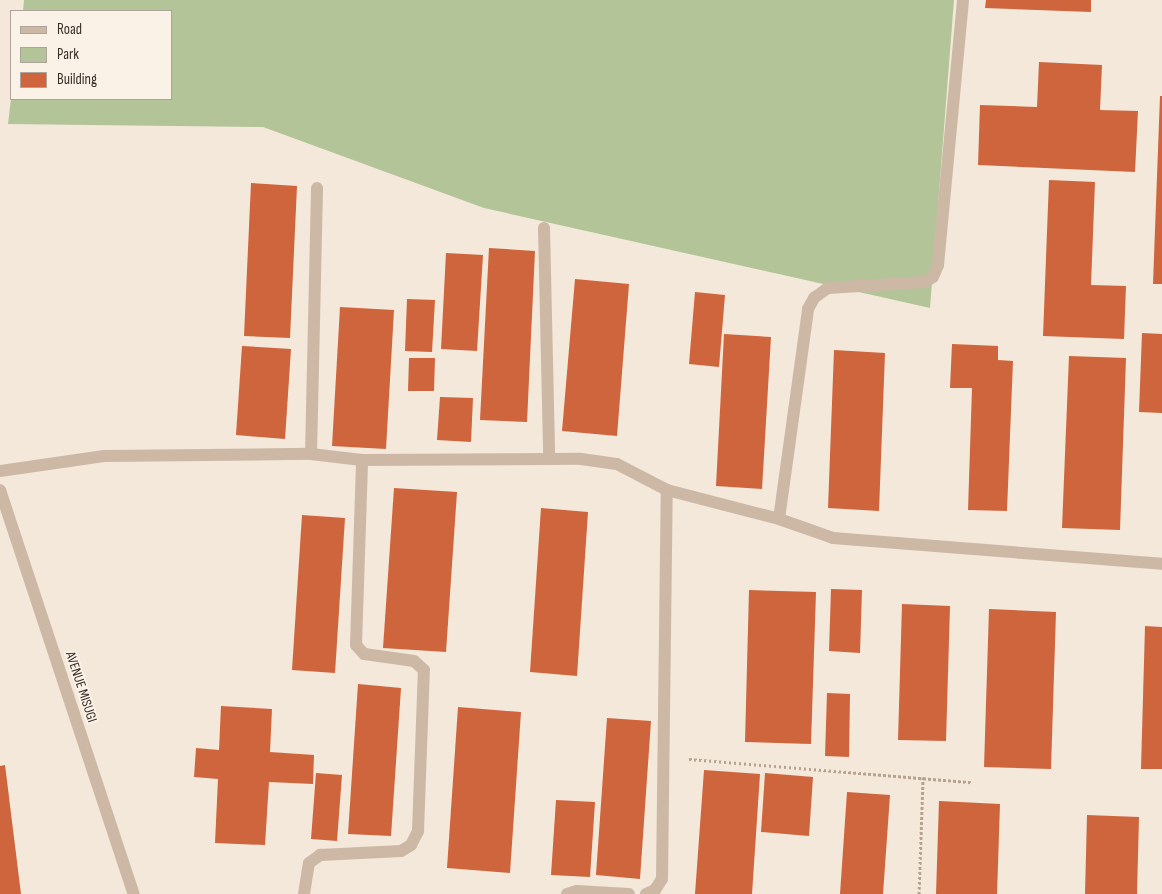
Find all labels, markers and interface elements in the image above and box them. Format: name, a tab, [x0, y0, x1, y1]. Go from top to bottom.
legend	[10, 10, 172, 100]
text: Road	[57, 20, 82, 39]
text: Park	[57, 45, 79, 64]
text: Building	[57, 70, 97, 89]
street label: AVENUE MISUGI	[62, 649, 100, 725]

